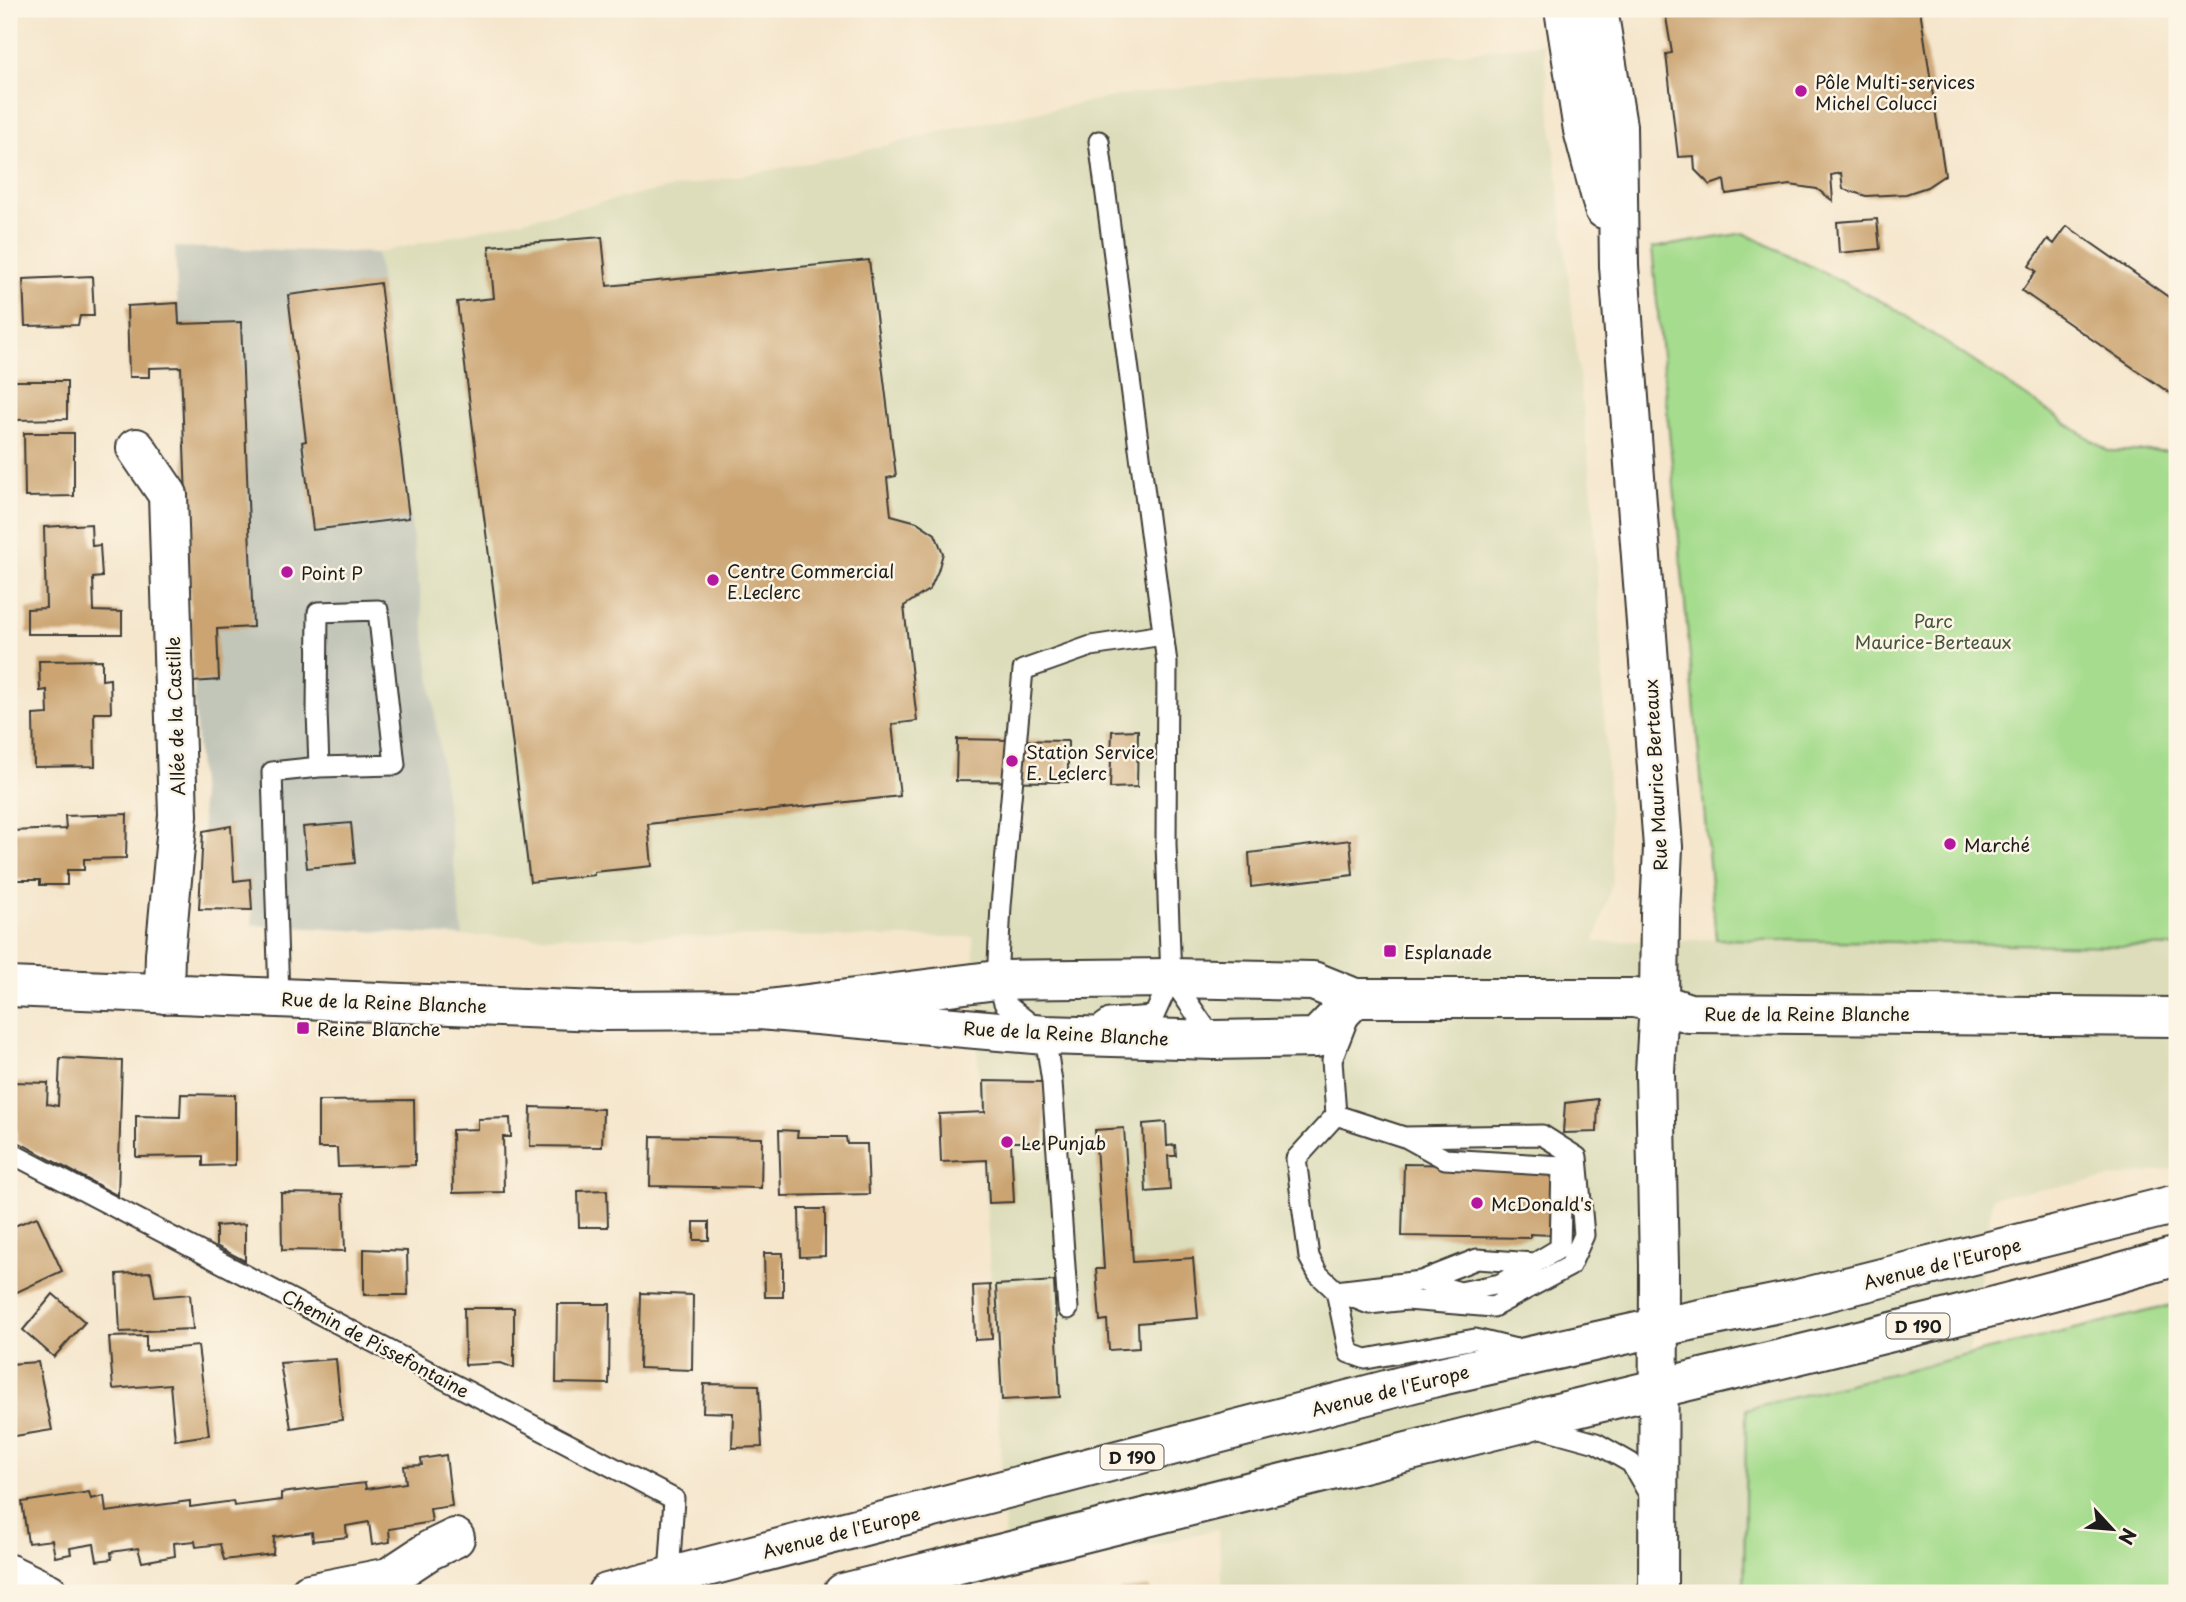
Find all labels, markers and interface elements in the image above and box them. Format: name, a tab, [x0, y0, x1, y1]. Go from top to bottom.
place label: Pôle Multi-services Michel Colucci	[1815, 68, 1975, 116]
marker: Pôle Multi-services Michel Colucci	[1793, 83, 1809, 99]
place label: Centre Commercial E.Leclerc	[727, 557, 894, 605]
place label: Point P	[301, 559, 363, 586]
marker: Point P	[279, 564, 295, 580]
marker: Centre Commercial E.Leclerc	[705, 572, 721, 588]
park label: Parc Maurice-Berteaux	[1855, 607, 2011, 655]
street label: Allée de la Castille	[159, 636, 191, 796]
street label: Rue Maurice Berteaux	[1636, 678, 1674, 872]
place label: Station Service E. Leclerc	[1026, 738, 1155, 786]
marker: Station Service E. Leclerc	[1004, 753, 1020, 769]
place label: Marché	[1964, 831, 2030, 858]
marker: Marché	[1942, 836, 1958, 852]
place label: Esplanade	[1404, 938, 1492, 965]
marker: Esplanade	[1382, 943, 1398, 959]
street label: Rue de la Reine Blanche	[281, 985, 487, 1019]
street label: Rue de la Reine Blanche	[1704, 1000, 1910, 1027]
street label: Rue de la Reine Blanche	[963, 1014, 1169, 1052]
place label: Reine Blanche	[317, 1015, 441, 1042]
marker: Reine Blanche	[295, 1020, 311, 1036]
place label: Le Punjab	[1021, 1129, 1106, 1156]
marker: Le Punjab	[999, 1134, 1015, 1150]
place label: McDonald's	[1491, 1190, 1592, 1217]
marker: McDonald's	[1469, 1195, 1485, 1211]
street label: Avenue de l'Europe	[1860, 1230, 2024, 1296]
street label: Chemin de Pissefontaine	[277, 1282, 475, 1404]
road number: D 190	[1886, 1314, 1950, 1338]
street label: Avenue de l'Europe	[1308, 1357, 1472, 1423]
road number: D 190	[1100, 1444, 1164, 1470]
north arrow	[2078, 1494, 2148, 1564]
street label: Avenue de l'Europe	[759, 1499, 923, 1565]
text: N	[2112, 1524, 2144, 1550]

